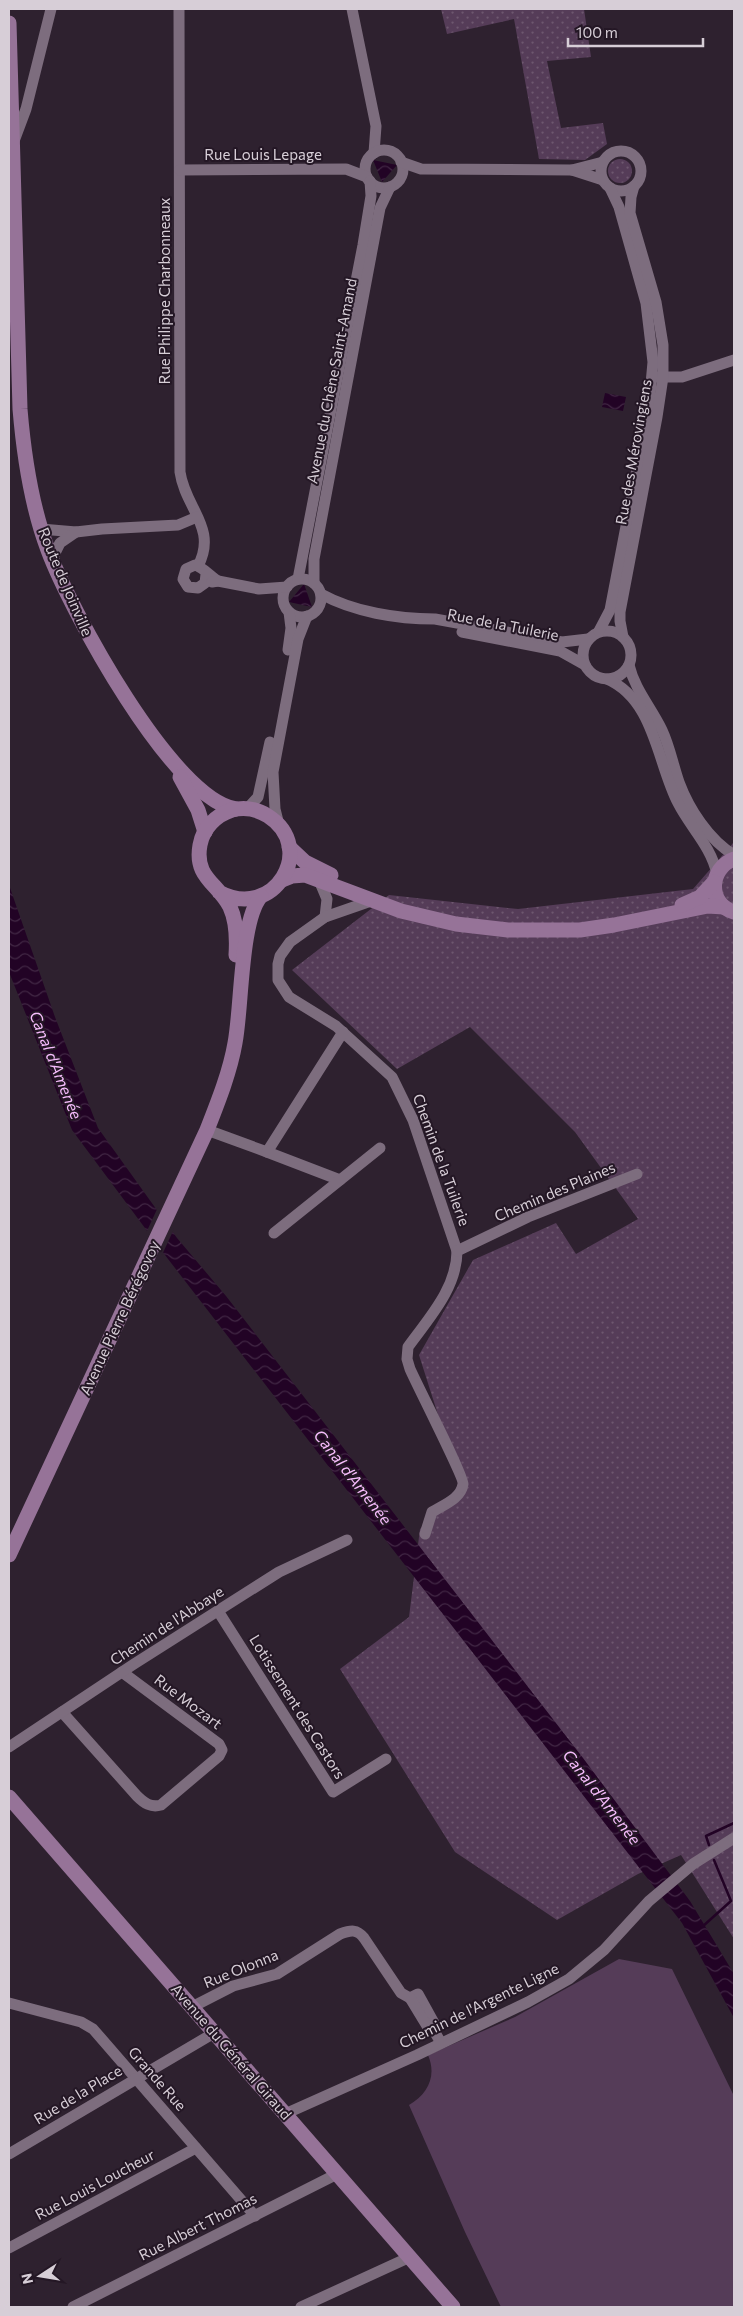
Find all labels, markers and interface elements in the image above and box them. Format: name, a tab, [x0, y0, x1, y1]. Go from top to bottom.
scale bar	[568, 15, 703, 47]
text: 100 m	[576, 23, 618, 41]
street label: Rue Louis Lepage	[204, 145, 322, 163]
street label: Rue Philippe Charbonneaux	[155, 197, 173, 385]
street label: Avenue du Chêne Saint-Amand	[302, 277, 360, 485]
street label: Rue des Mérovingiens	[611, 377, 655, 526]
street label: Route de Joinville	[35, 525, 97, 639]
street label: Rue de la Tuilerie	[446, 604, 561, 644]
water label: Canal d'Amenée	[26, 1008, 87, 1122]
street label: Chemin de la Tuilerie	[410, 1091, 474, 1228]
street label: Chemin des Plaines	[491, 1157, 618, 1225]
street label: Avenue Pierre Bérégovoy	[75, 1237, 163, 1398]
water label: Canal d'Amenée	[310, 1425, 397, 1528]
street label: Chemin de l'Abbaye	[106, 1582, 227, 1669]
street label: Lotissement des Castors	[246, 1631, 350, 1782]
street label: Rue Mozart	[151, 1670, 226, 1732]
water label: Canal d'Amenée	[559, 1745, 646, 1848]
street label: Rue Olonna	[201, 1945, 281, 1991]
street label: Chemin de l'Argente Ligne	[396, 1959, 561, 2052]
street label: Avenue du Général Giraud	[168, 1980, 296, 2123]
street label: Grande Rue	[125, 2043, 191, 2114]
street label: Rue de la Place	[30, 2061, 125, 2127]
street label: Rue Louis Loucheur	[32, 2145, 157, 2223]
street label: Rue Albert Thomas	[136, 2188, 260, 2264]
north arrow	[15, 2251, 65, 2301]
text: N	[17, 2272, 36, 2286]

